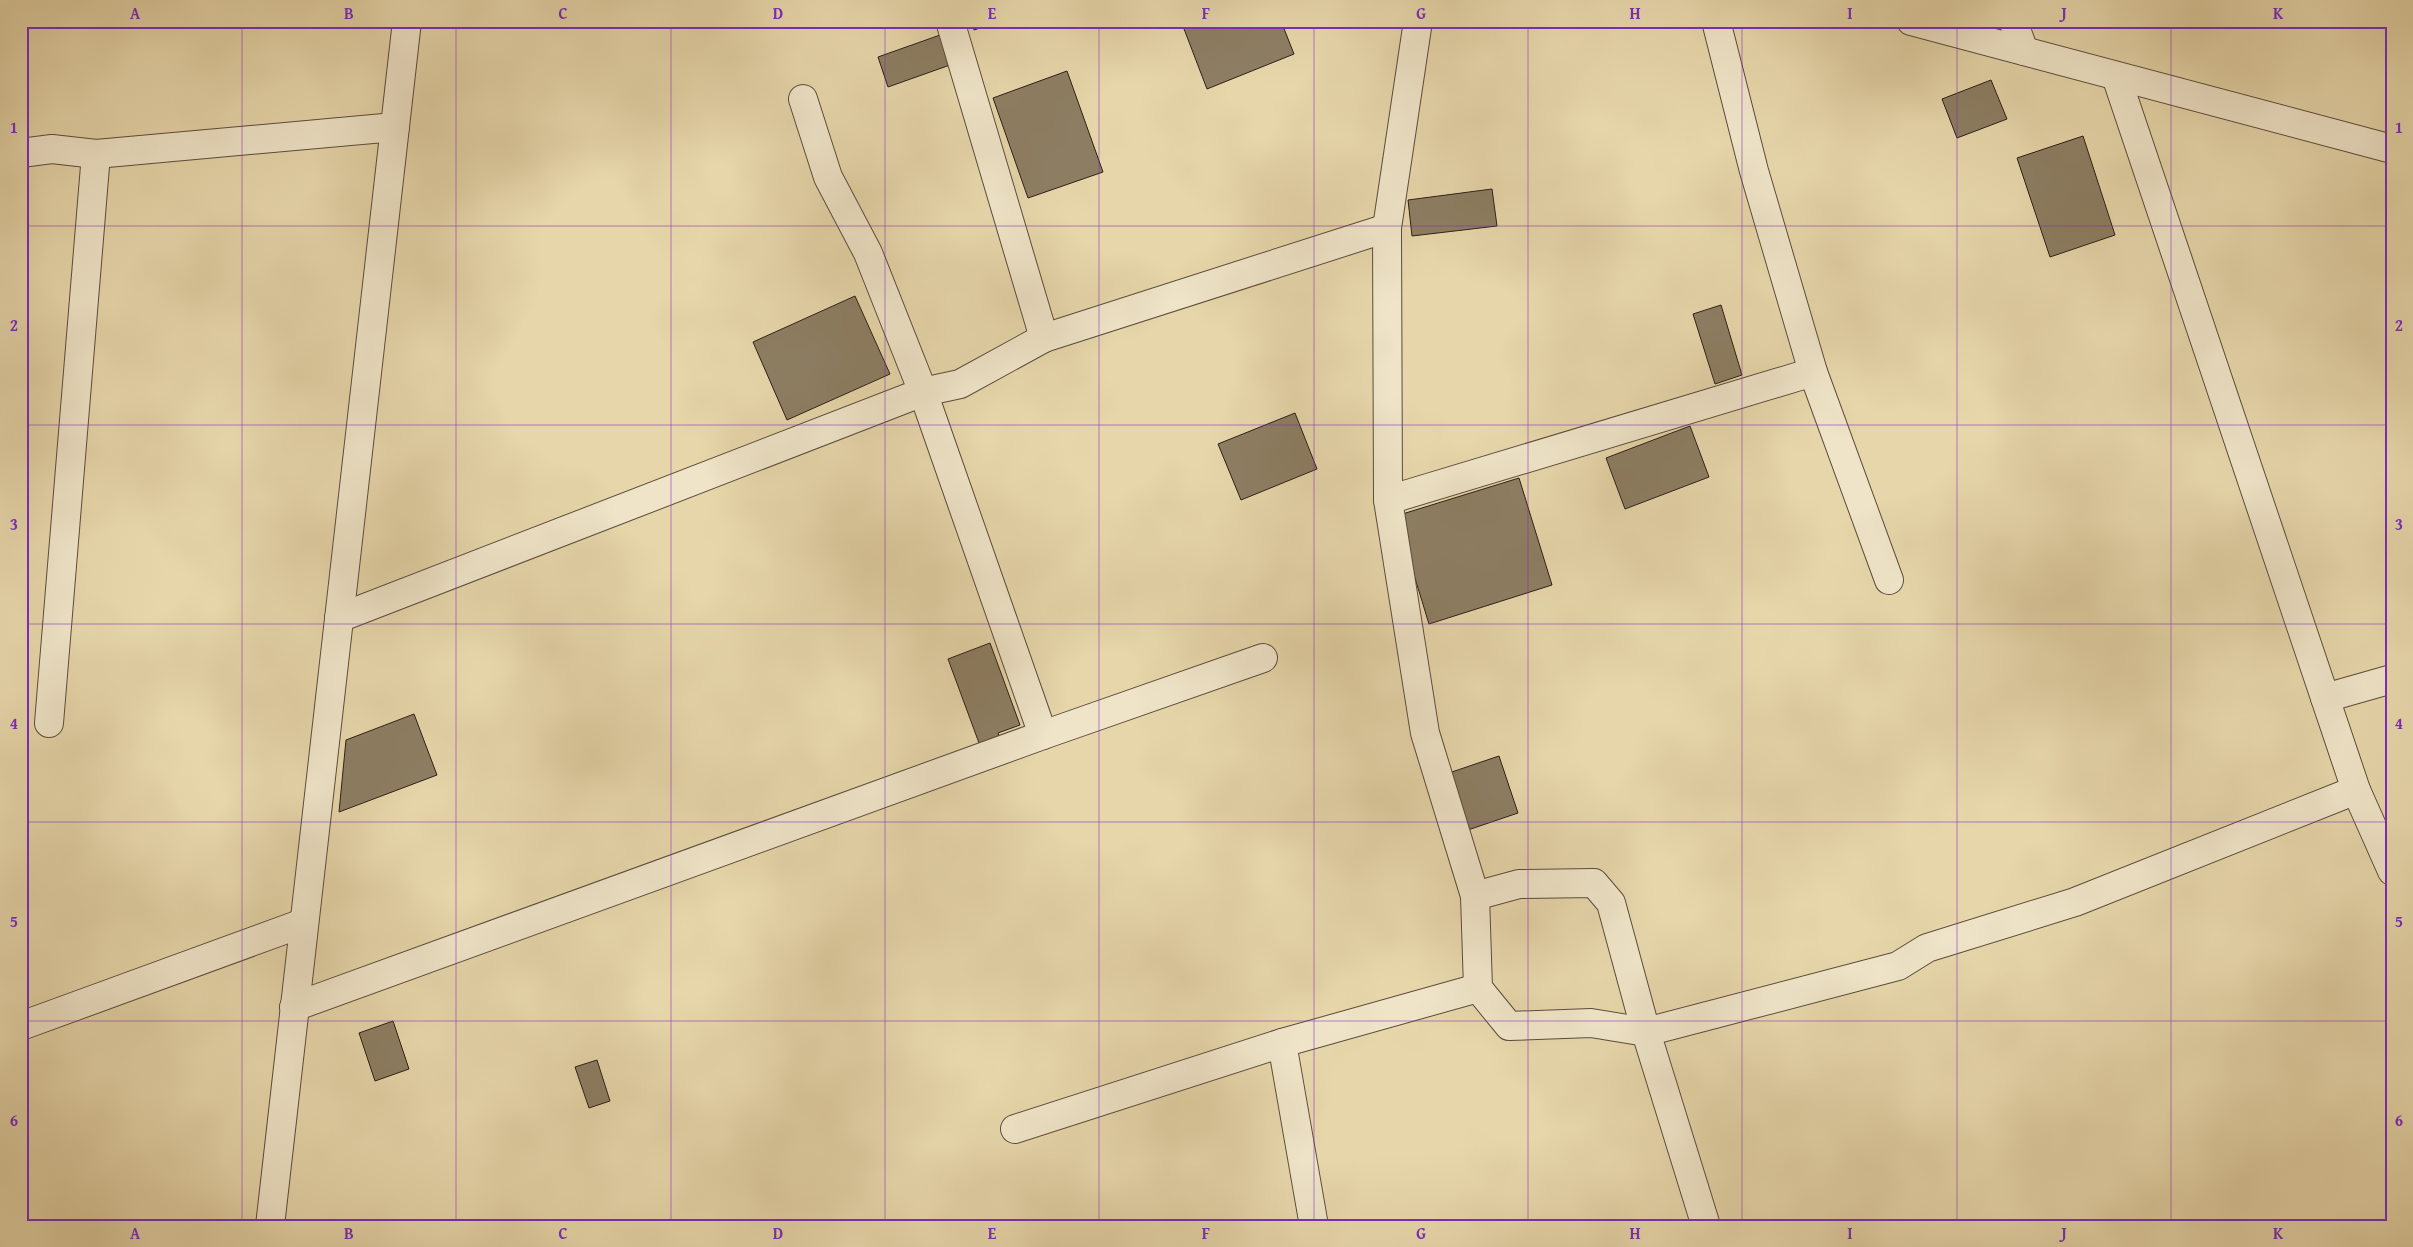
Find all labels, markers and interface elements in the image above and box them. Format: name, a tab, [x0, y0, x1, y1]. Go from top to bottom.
text: A	[130, 1, 141, 25]
text: B	[344, 1, 354, 25]
text: C	[558, 1, 568, 25]
text: D	[773, 1, 783, 25]
text: E	[988, 1, 997, 25]
text: F	[1202, 1, 1210, 25]
text: G	[1416, 1, 1426, 25]
text: H	[1629, 1, 1641, 25]
text: I	[1847, 1, 1853, 25]
text: J	[2058, 1, 2067, 25]
text: K	[2273, 1, 2284, 25]
text: 1	[10, 115, 18, 139]
text: 1	[2395, 115, 2403, 139]
text: 2	[10, 313, 18, 337]
text: 2	[2395, 313, 2403, 337]
text: 3	[10, 512, 18, 536]
text: 3	[2395, 512, 2403, 536]
text: 4	[10, 711, 18, 735]
text: 4	[2395, 711, 2403, 735]
text: 5	[10, 909, 18, 933]
text: 5	[2395, 909, 2403, 933]
text: 6	[10, 1108, 18, 1132]
text: 6	[2395, 1108, 2403, 1132]
text: A	[130, 1221, 141, 1245]
text: B	[344, 1221, 354, 1245]
text: C	[558, 1221, 568, 1245]
text: D	[773, 1221, 783, 1245]
text: E	[988, 1221, 997, 1245]
text: F	[1202, 1221, 1210, 1245]
text: G	[1416, 1221, 1426, 1245]
text: H	[1629, 1221, 1641, 1245]
text: I	[1847, 1221, 1853, 1245]
text: J	[2058, 1221, 2067, 1245]
text: K	[2273, 1221, 2284, 1245]

